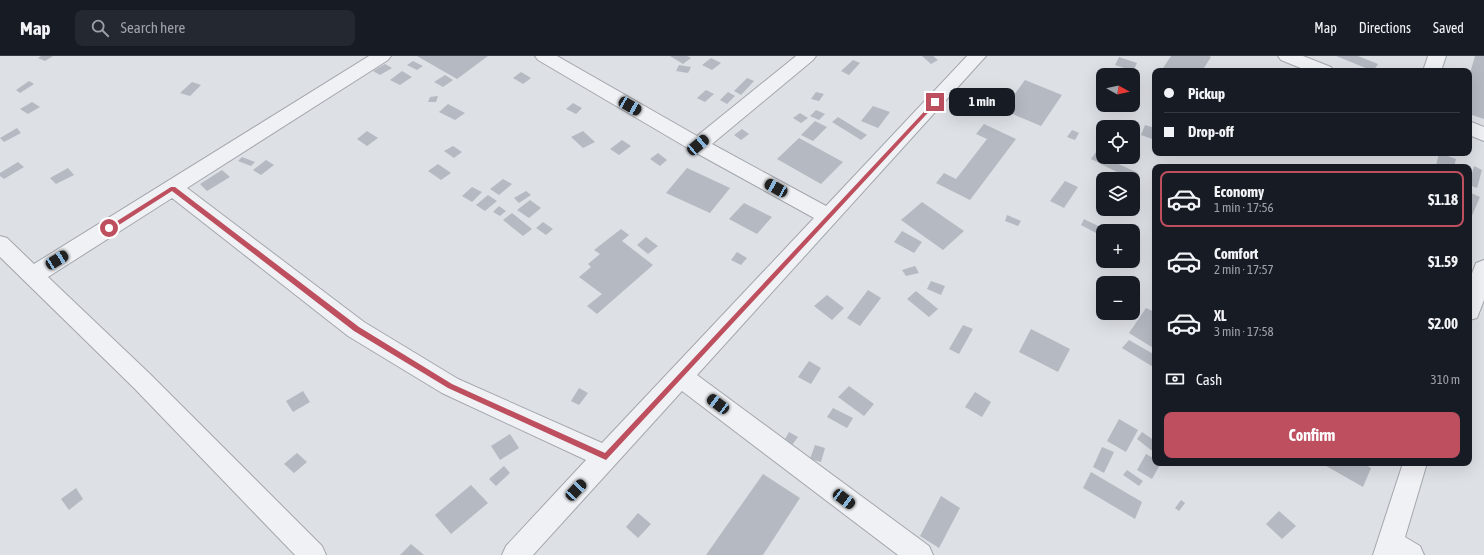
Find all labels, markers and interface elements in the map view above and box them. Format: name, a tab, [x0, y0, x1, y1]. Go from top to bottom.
search box	[75, 10, 355, 46]
text: Map	[20, 17, 51, 39]
icon: search	[89, 17, 111, 39]
text: Search here	[121, 19, 185, 36]
text: Map	[1314, 20, 1337, 36]
text: Directions	[1359, 20, 1411, 36]
text: Saved	[1433, 20, 1464, 36]
north arrow	[1096, 68, 1140, 112]
map controls	[1096, 68, 1140, 320]
text: Pickup	[1188, 85, 1225, 102]
callout: 1 min	[949, 88, 1015, 116]
route end	[926, 93, 944, 111]
text: 1 min	[969, 94, 995, 109]
car	[617, 95, 643, 117]
button: locate	[1096, 120, 1140, 164]
text: Drop-off	[1188, 123, 1234, 140]
car	[685, 133, 711, 157]
button: layers	[1096, 172, 1140, 216]
car	[763, 177, 789, 199]
icon: car	[1166, 181, 1202, 217]
text: Economy	[1214, 183, 1264, 200]
text: $1.18	[1428, 191, 1458, 208]
text: 1 min · 17:56	[1214, 200, 1274, 215]
route start	[100, 219, 118, 237]
button: +	[1096, 224, 1140, 268]
icon: car	[1166, 243, 1202, 279]
text: Comfort	[1214, 245, 1258, 262]
car	[44, 249, 70, 271]
text: $1.59	[1428, 253, 1458, 270]
text: 2 min · 17:57	[1214, 262, 1274, 277]
button: −	[1096, 276, 1140, 320]
icon: car	[1166, 305, 1202, 341]
text: XL	[1214, 307, 1227, 324]
text: $2.00	[1428, 315, 1458, 332]
text: 3 min · 17:58	[1214, 324, 1274, 339]
icon: cash	[1164, 368, 1186, 390]
text: Cash	[1196, 371, 1222, 388]
text: 310 m	[1431, 372, 1460, 387]
car	[705, 392, 731, 416]
button: Confirm	[1164, 412, 1460, 458]
car	[563, 477, 589, 503]
car	[831, 487, 857, 511]

